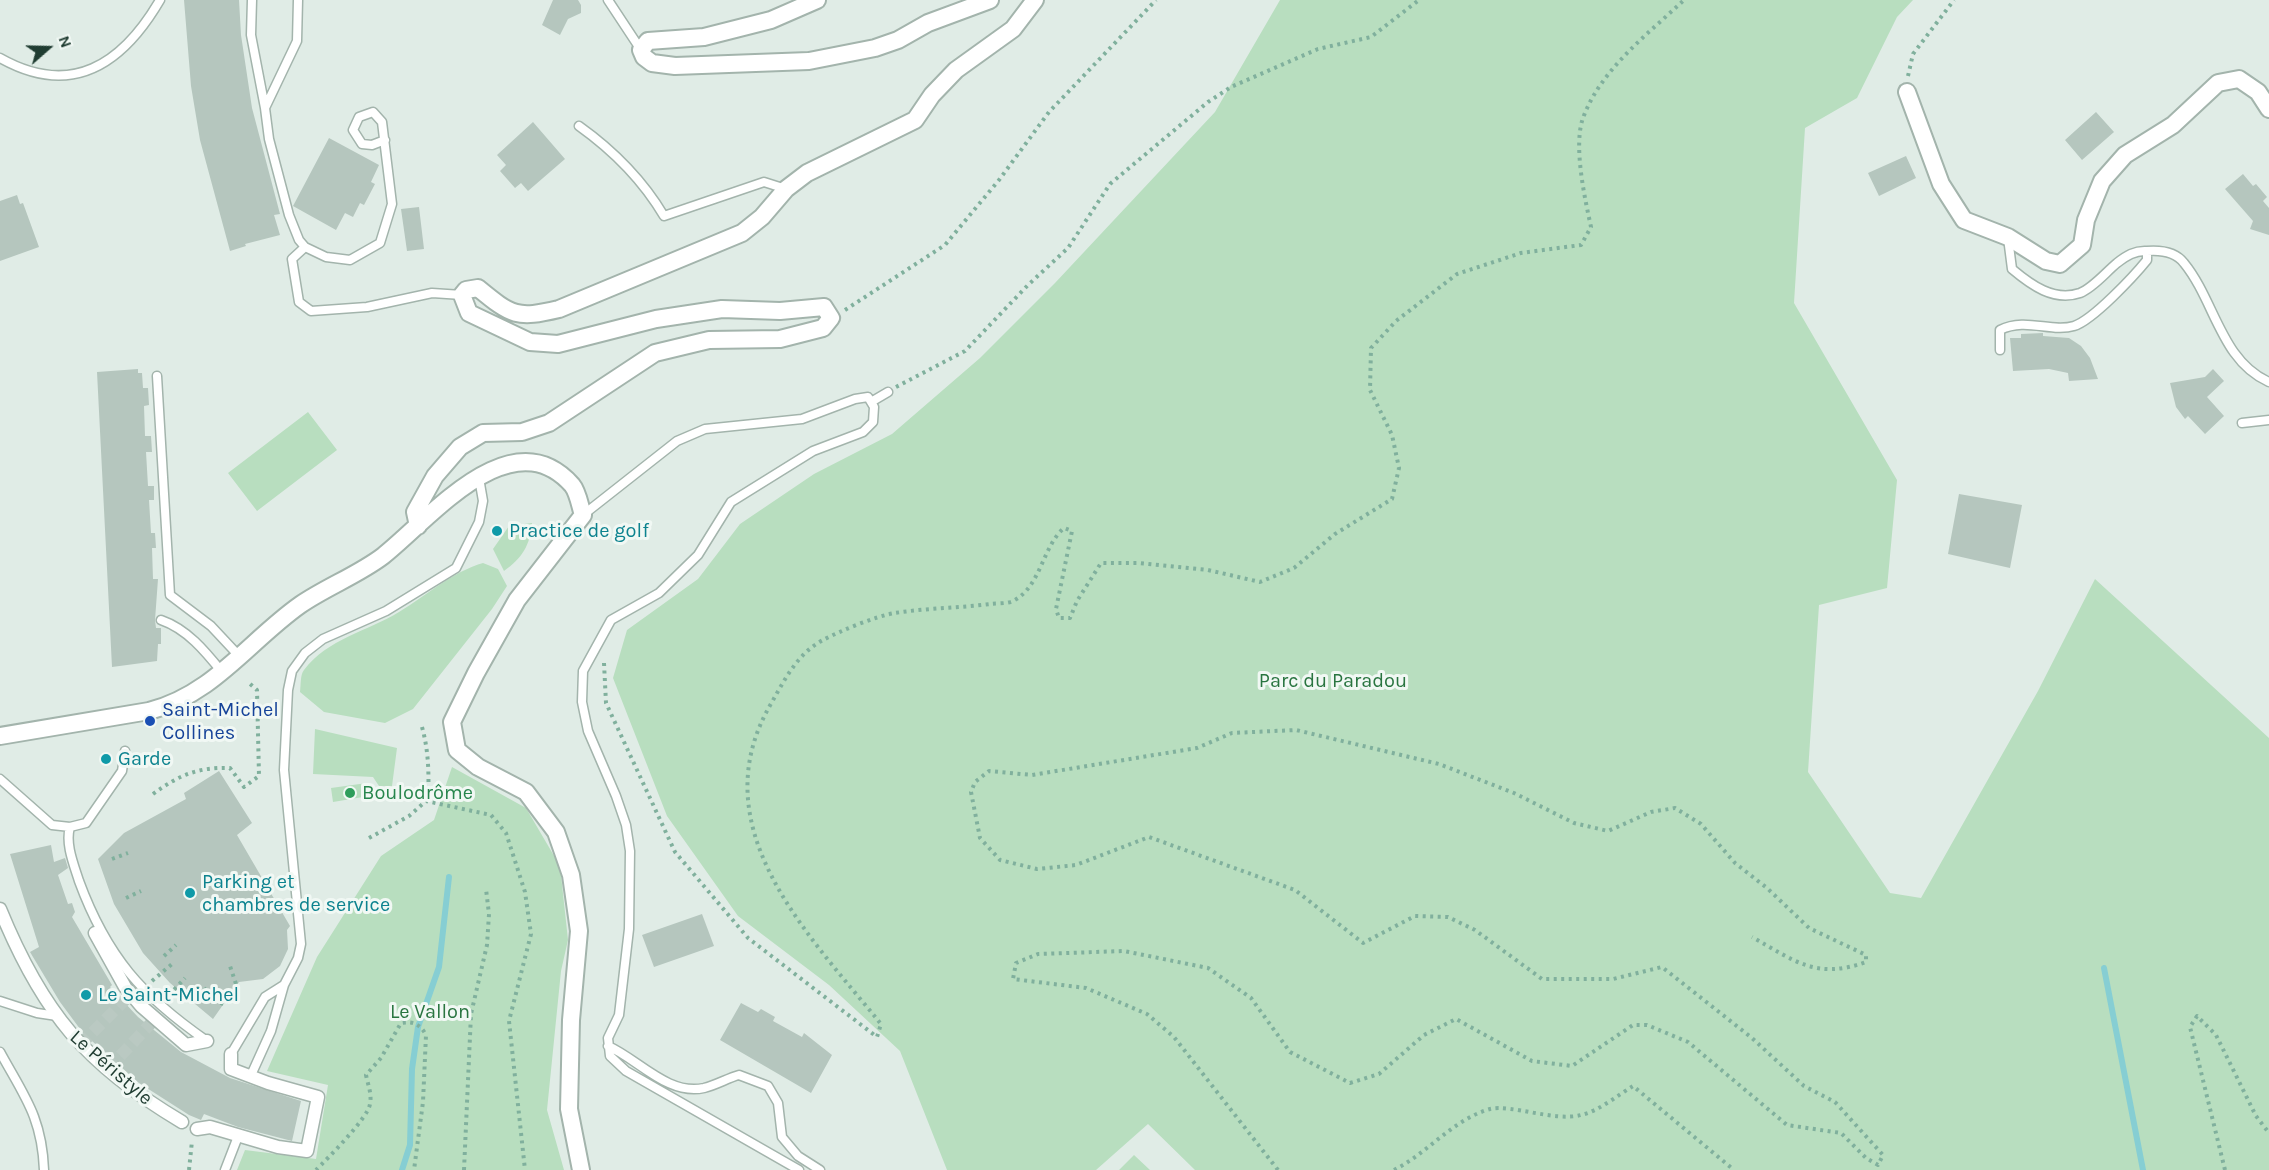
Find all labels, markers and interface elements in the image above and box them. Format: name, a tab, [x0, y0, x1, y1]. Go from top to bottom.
north arrow	[18, 18, 78, 78]
text: N	[54, 33, 76, 50]
place label: Practice de golf	[509, 519, 649, 543]
marker: Practice de golf	[490, 524, 504, 538]
park label: Parc du Paradou	[1259, 669, 1407, 693]
place label: Saint-Michel Collines	[162, 698, 279, 745]
marker: Saint-Michel Collines	[143, 714, 157, 728]
place label: Garde	[118, 747, 171, 771]
marker: Garde	[99, 752, 113, 766]
place label: Boulodrôme	[362, 781, 473, 805]
marker: Boulodrôme	[343, 786, 357, 800]
place label: Parking et chambres de service	[202, 870, 390, 917]
marker: Parking et chambres de service	[183, 886, 197, 900]
place label: Le Saint-Michel	[98, 983, 239, 1007]
marker: Le Saint-Michel	[79, 988, 93, 1002]
park label: Le Vallon	[390, 1000, 470, 1024]
street label: Le Péristyle	[65, 1025, 157, 1111]

